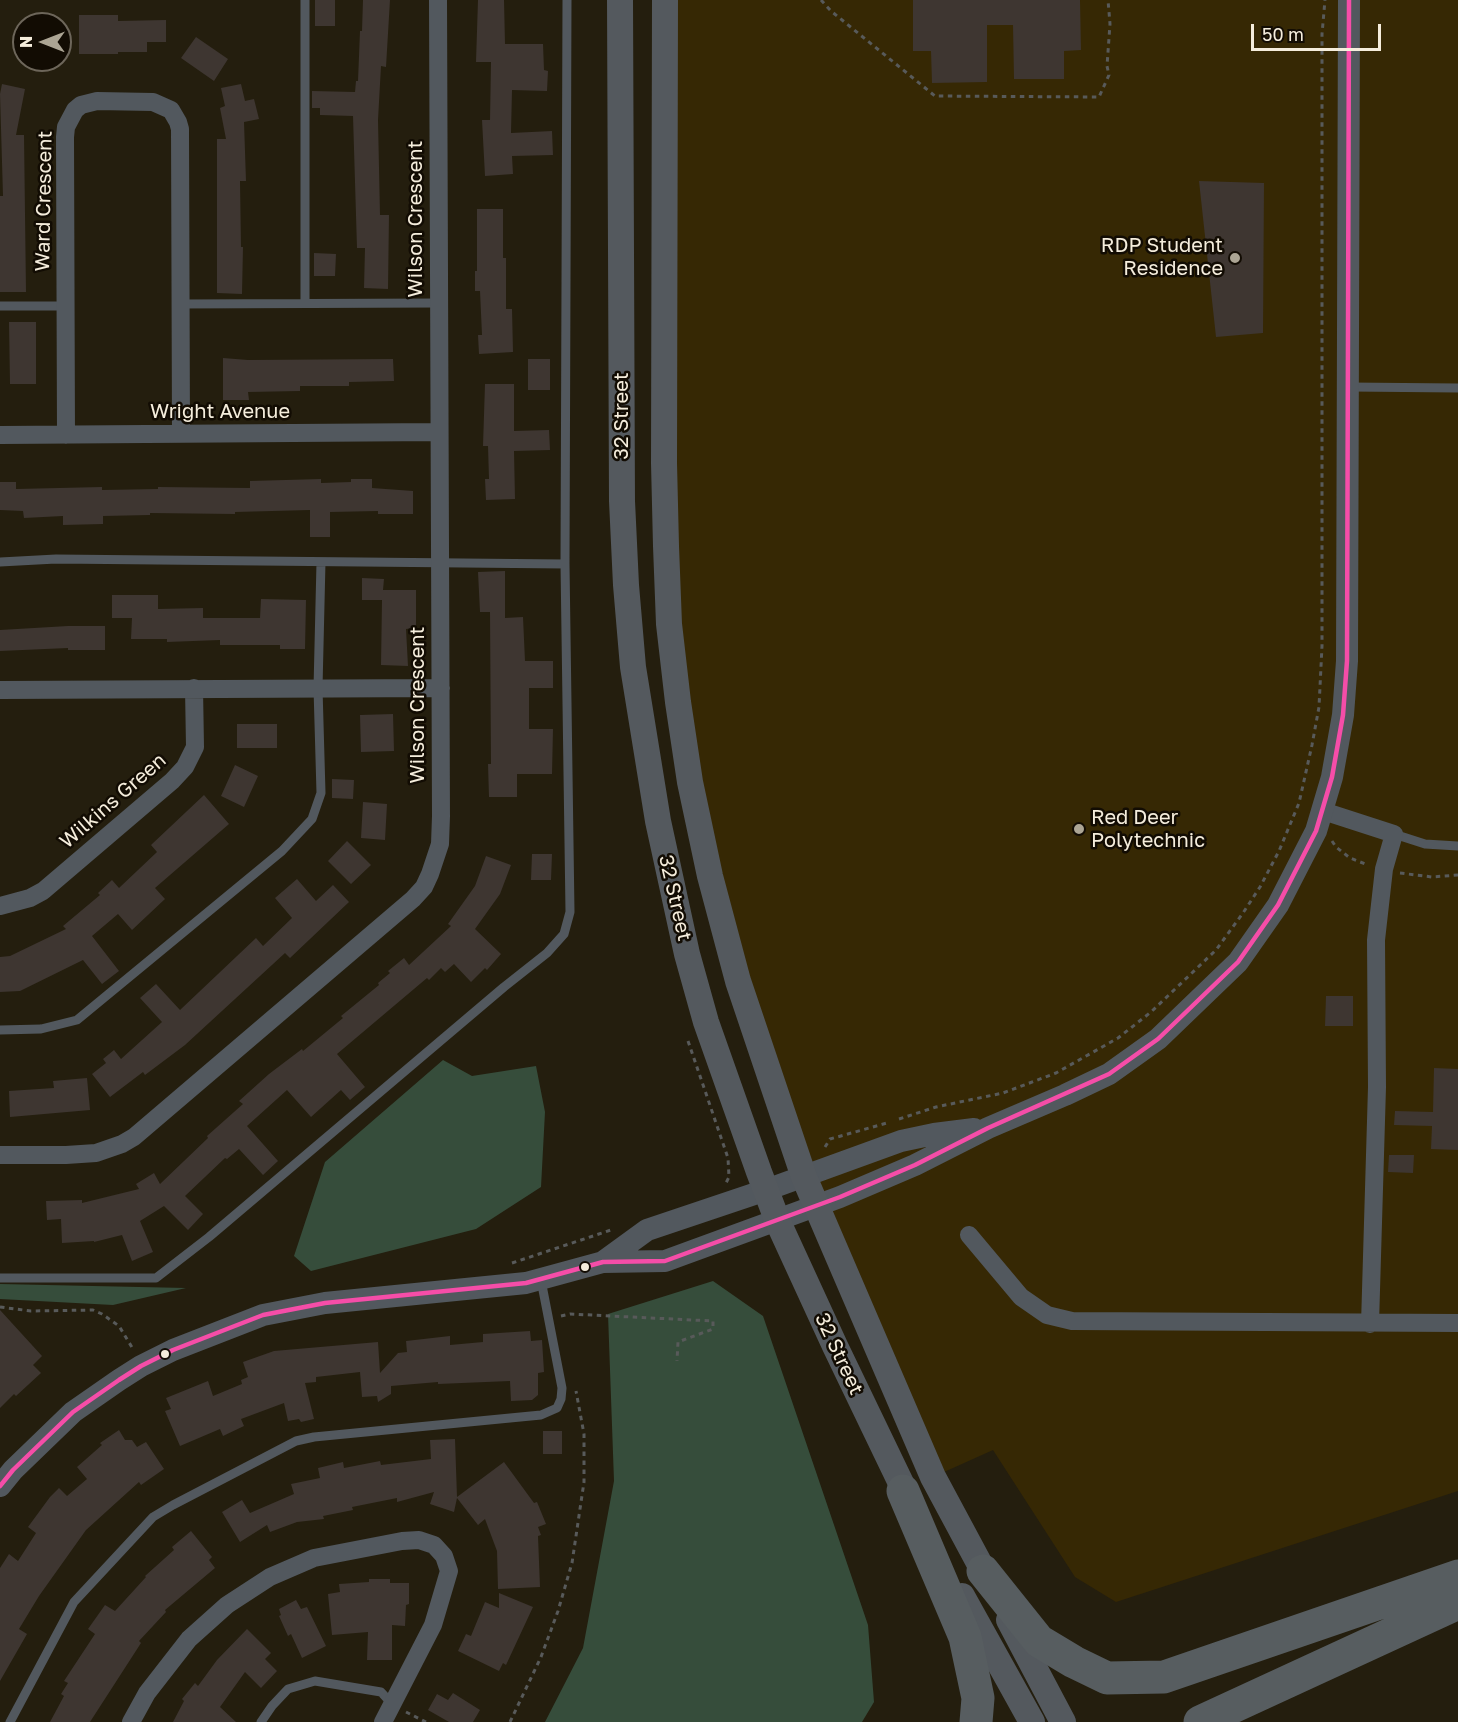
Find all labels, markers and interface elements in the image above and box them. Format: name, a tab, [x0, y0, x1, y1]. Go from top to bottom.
north arrow	[12, 12, 72, 72]
scale bar	[1254, 12, 1384, 50]
text: 50 m	[1262, 23, 1304, 45]
text: N	[16, 36, 36, 48]
street label: Ward Crescent	[31, 131, 57, 271]
street label: Wilson Crescent	[404, 141, 428, 297]
place label: RDP Student Residence	[1101, 234, 1223, 281]
marker: RDP Student Residence	[1228, 251, 1242, 265]
street label: 32 Street	[610, 372, 634, 460]
street label: Wright Avenue	[150, 400, 290, 424]
street label: Wilson Crescent	[406, 627, 430, 783]
street label: Wilkins Green	[55, 748, 171, 854]
place label: Red Deer Polytechnic	[1091, 806, 1205, 853]
marker: Red Deer Polytechnic	[1072, 822, 1086, 836]
street label: 32 Street	[653, 853, 697, 943]
unlabelled marker	[579, 1261, 591, 1273]
street label: 32 Street	[810, 1309, 868, 1399]
unlabelled marker	[159, 1348, 171, 1360]

